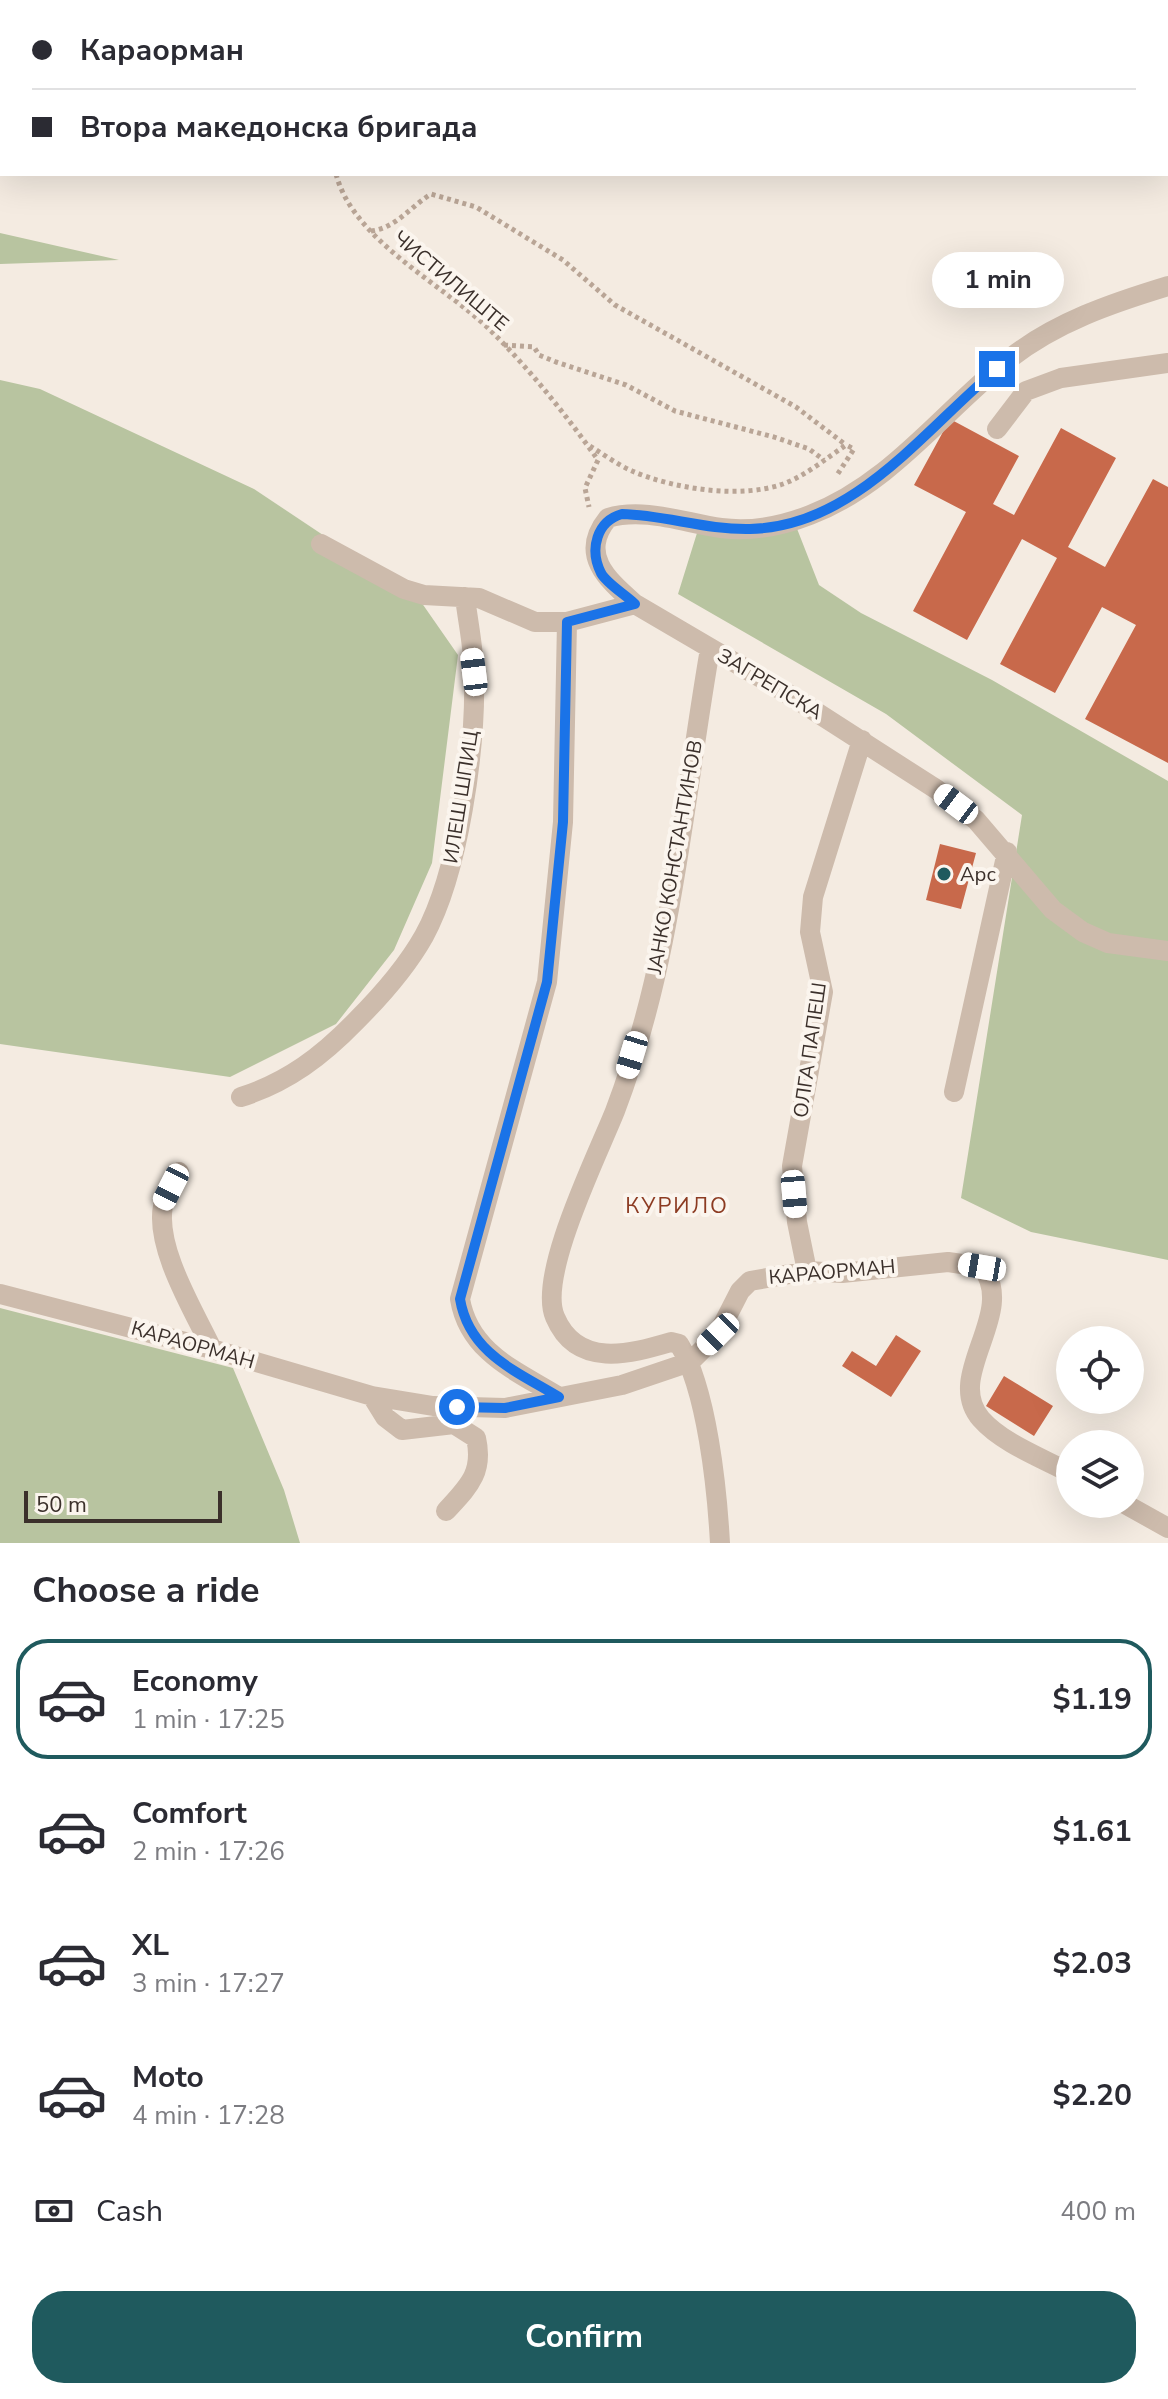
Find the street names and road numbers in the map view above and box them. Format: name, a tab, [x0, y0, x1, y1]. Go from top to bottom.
street label: ЧИСТИЛИШТЕ	[388, 225, 514, 337]
street label: ЗАГРЕПСКА	[712, 642, 828, 726]
street label: ИЛЕШ ШПИЦ	[437, 728, 485, 865]
street label: ЈАНКО КОНСТАНТИНОВ	[641, 738, 709, 977]
street label: ОЛГА ПАПЕШ	[787, 981, 833, 1119]
street label: КАРАОРМАН	[767, 1253, 897, 1291]
street label: КАРАОРМАН	[128, 1314, 258, 1376]

